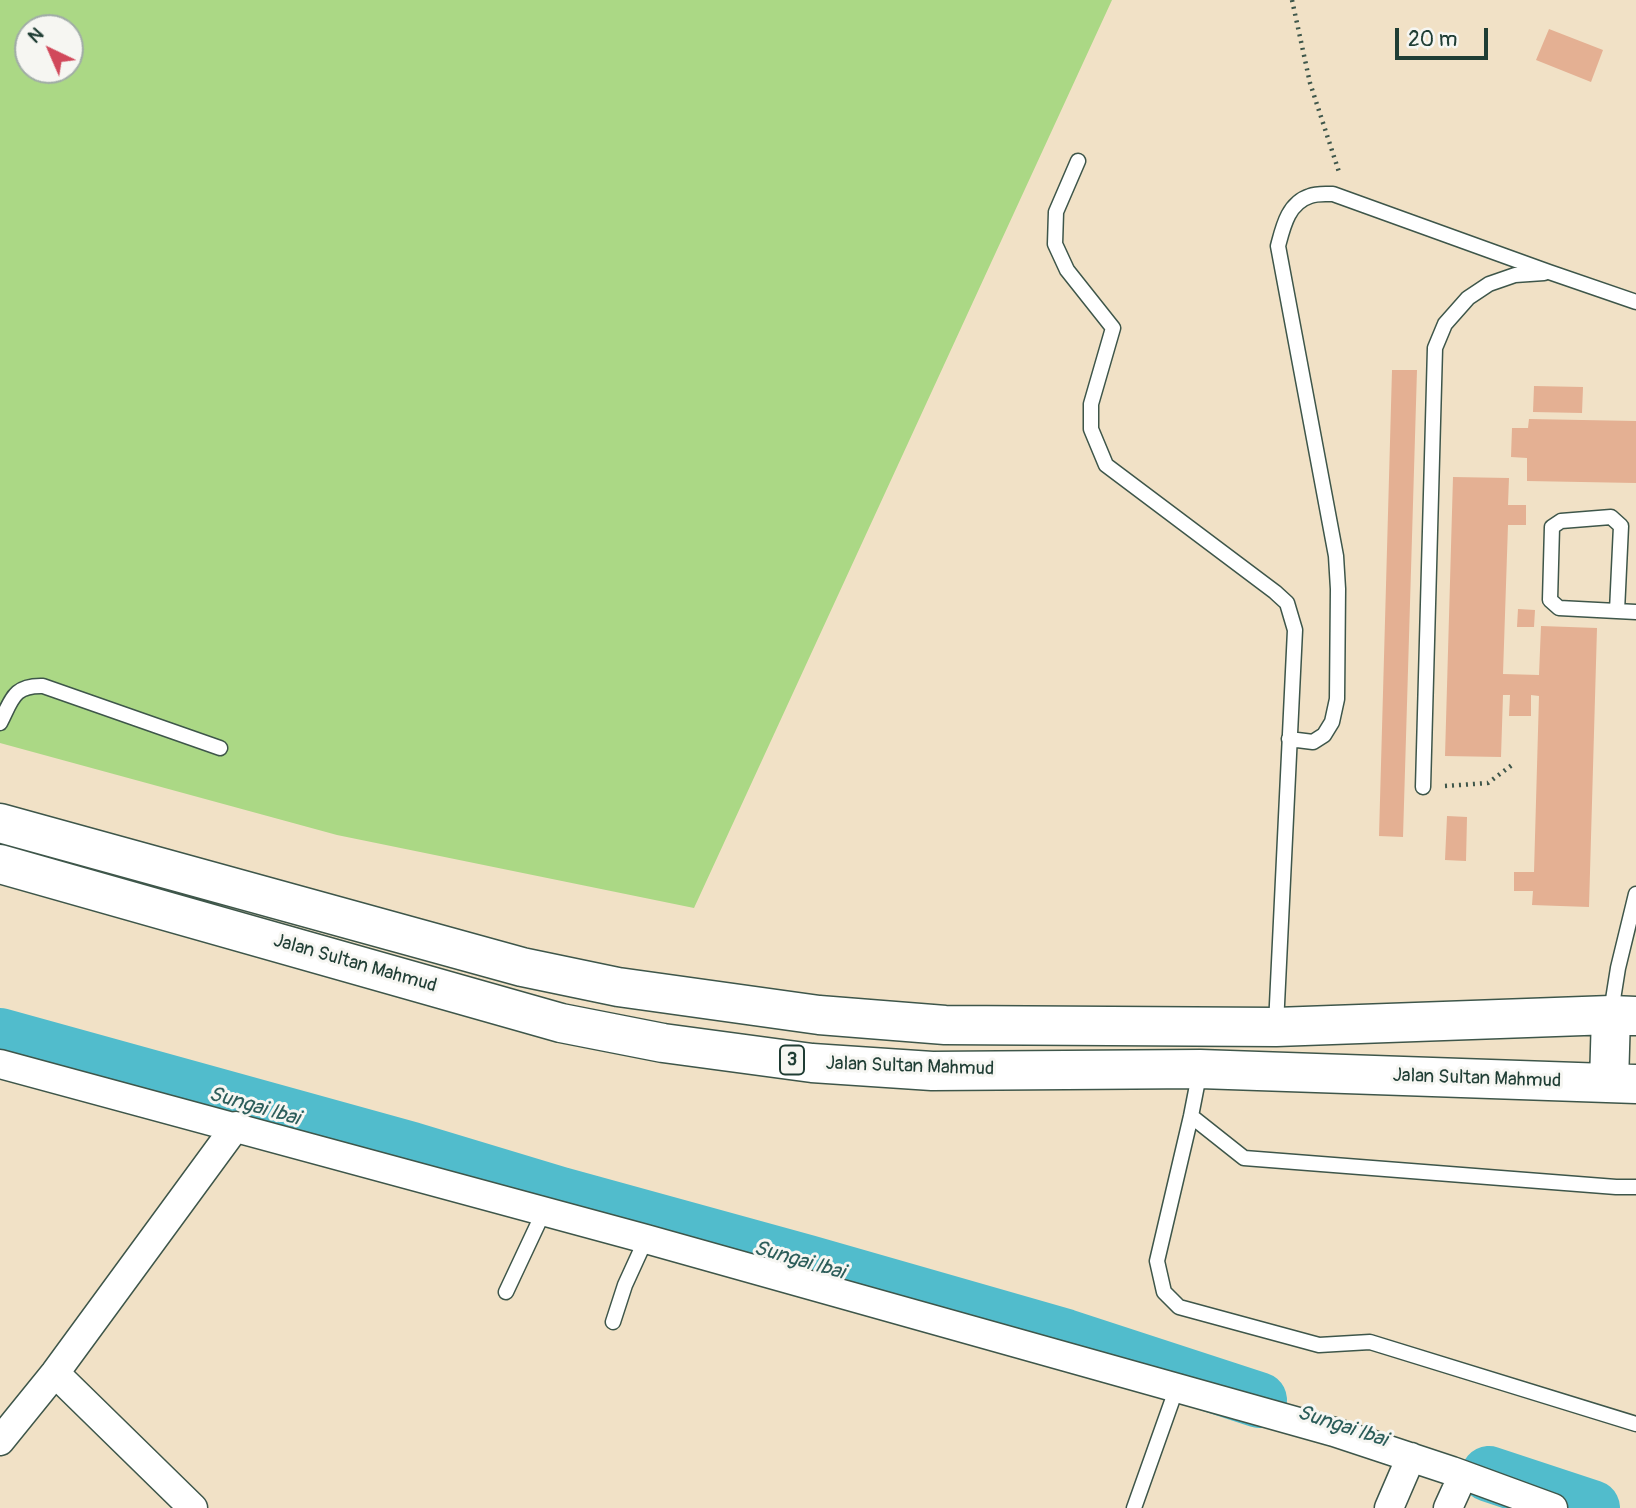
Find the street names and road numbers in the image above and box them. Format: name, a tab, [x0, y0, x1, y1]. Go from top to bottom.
street label: Jalan Sultan Mahmud	[271, 930, 439, 998]
road number: 3	[780, 1045, 804, 1074]
street label: Jalan Sultan Mahmud	[825, 1053, 995, 1081]
street label: Jalan Sultan Mahmud	[1392, 1065, 1562, 1093]

